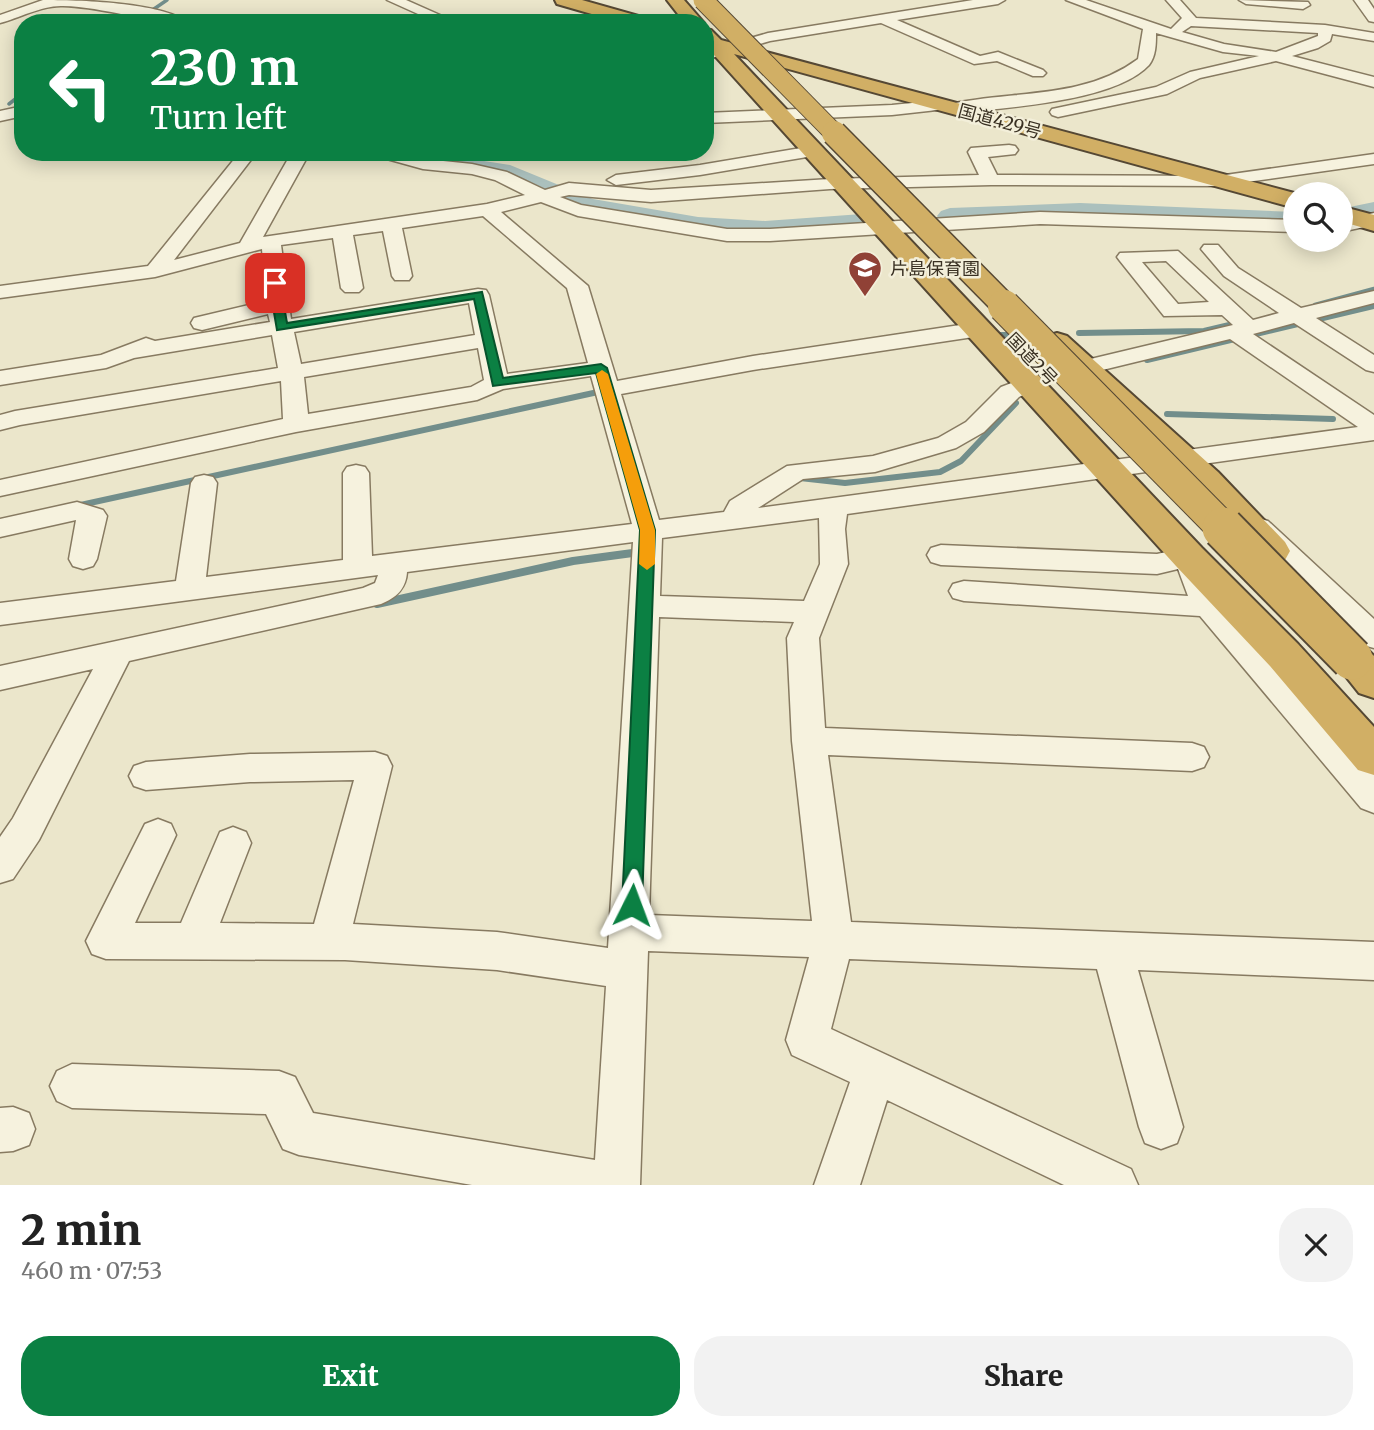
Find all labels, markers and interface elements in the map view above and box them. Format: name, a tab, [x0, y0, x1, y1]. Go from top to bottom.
text: 230 m	[150, 37, 298, 98]
icon: left	[35, 42, 126, 133]
text: Turn left	[150, 98, 287, 138]
street label: 国道429号	[956, 99, 1044, 143]
map controls	[1283, 182, 1353, 252]
button: search	[1283, 182, 1353, 252]
school or university icon: 片島保育園	[846, 249, 884, 298]
pin	[245, 253, 305, 313]
place label: 片島保育園	[890, 257, 980, 280]
icon: arrive	[256, 264, 294, 302]
street label: 国道2号	[1001, 328, 1063, 390]
position arrow	[595, 868, 669, 942]
text: 2 min	[21, 1204, 141, 1256]
button: close	[1279, 1208, 1353, 1282]
text: 460 m · 07:53	[21, 1256, 162, 1285]
button: Exit	[21, 1336, 680, 1416]
button: Share	[694, 1336, 1353, 1416]

